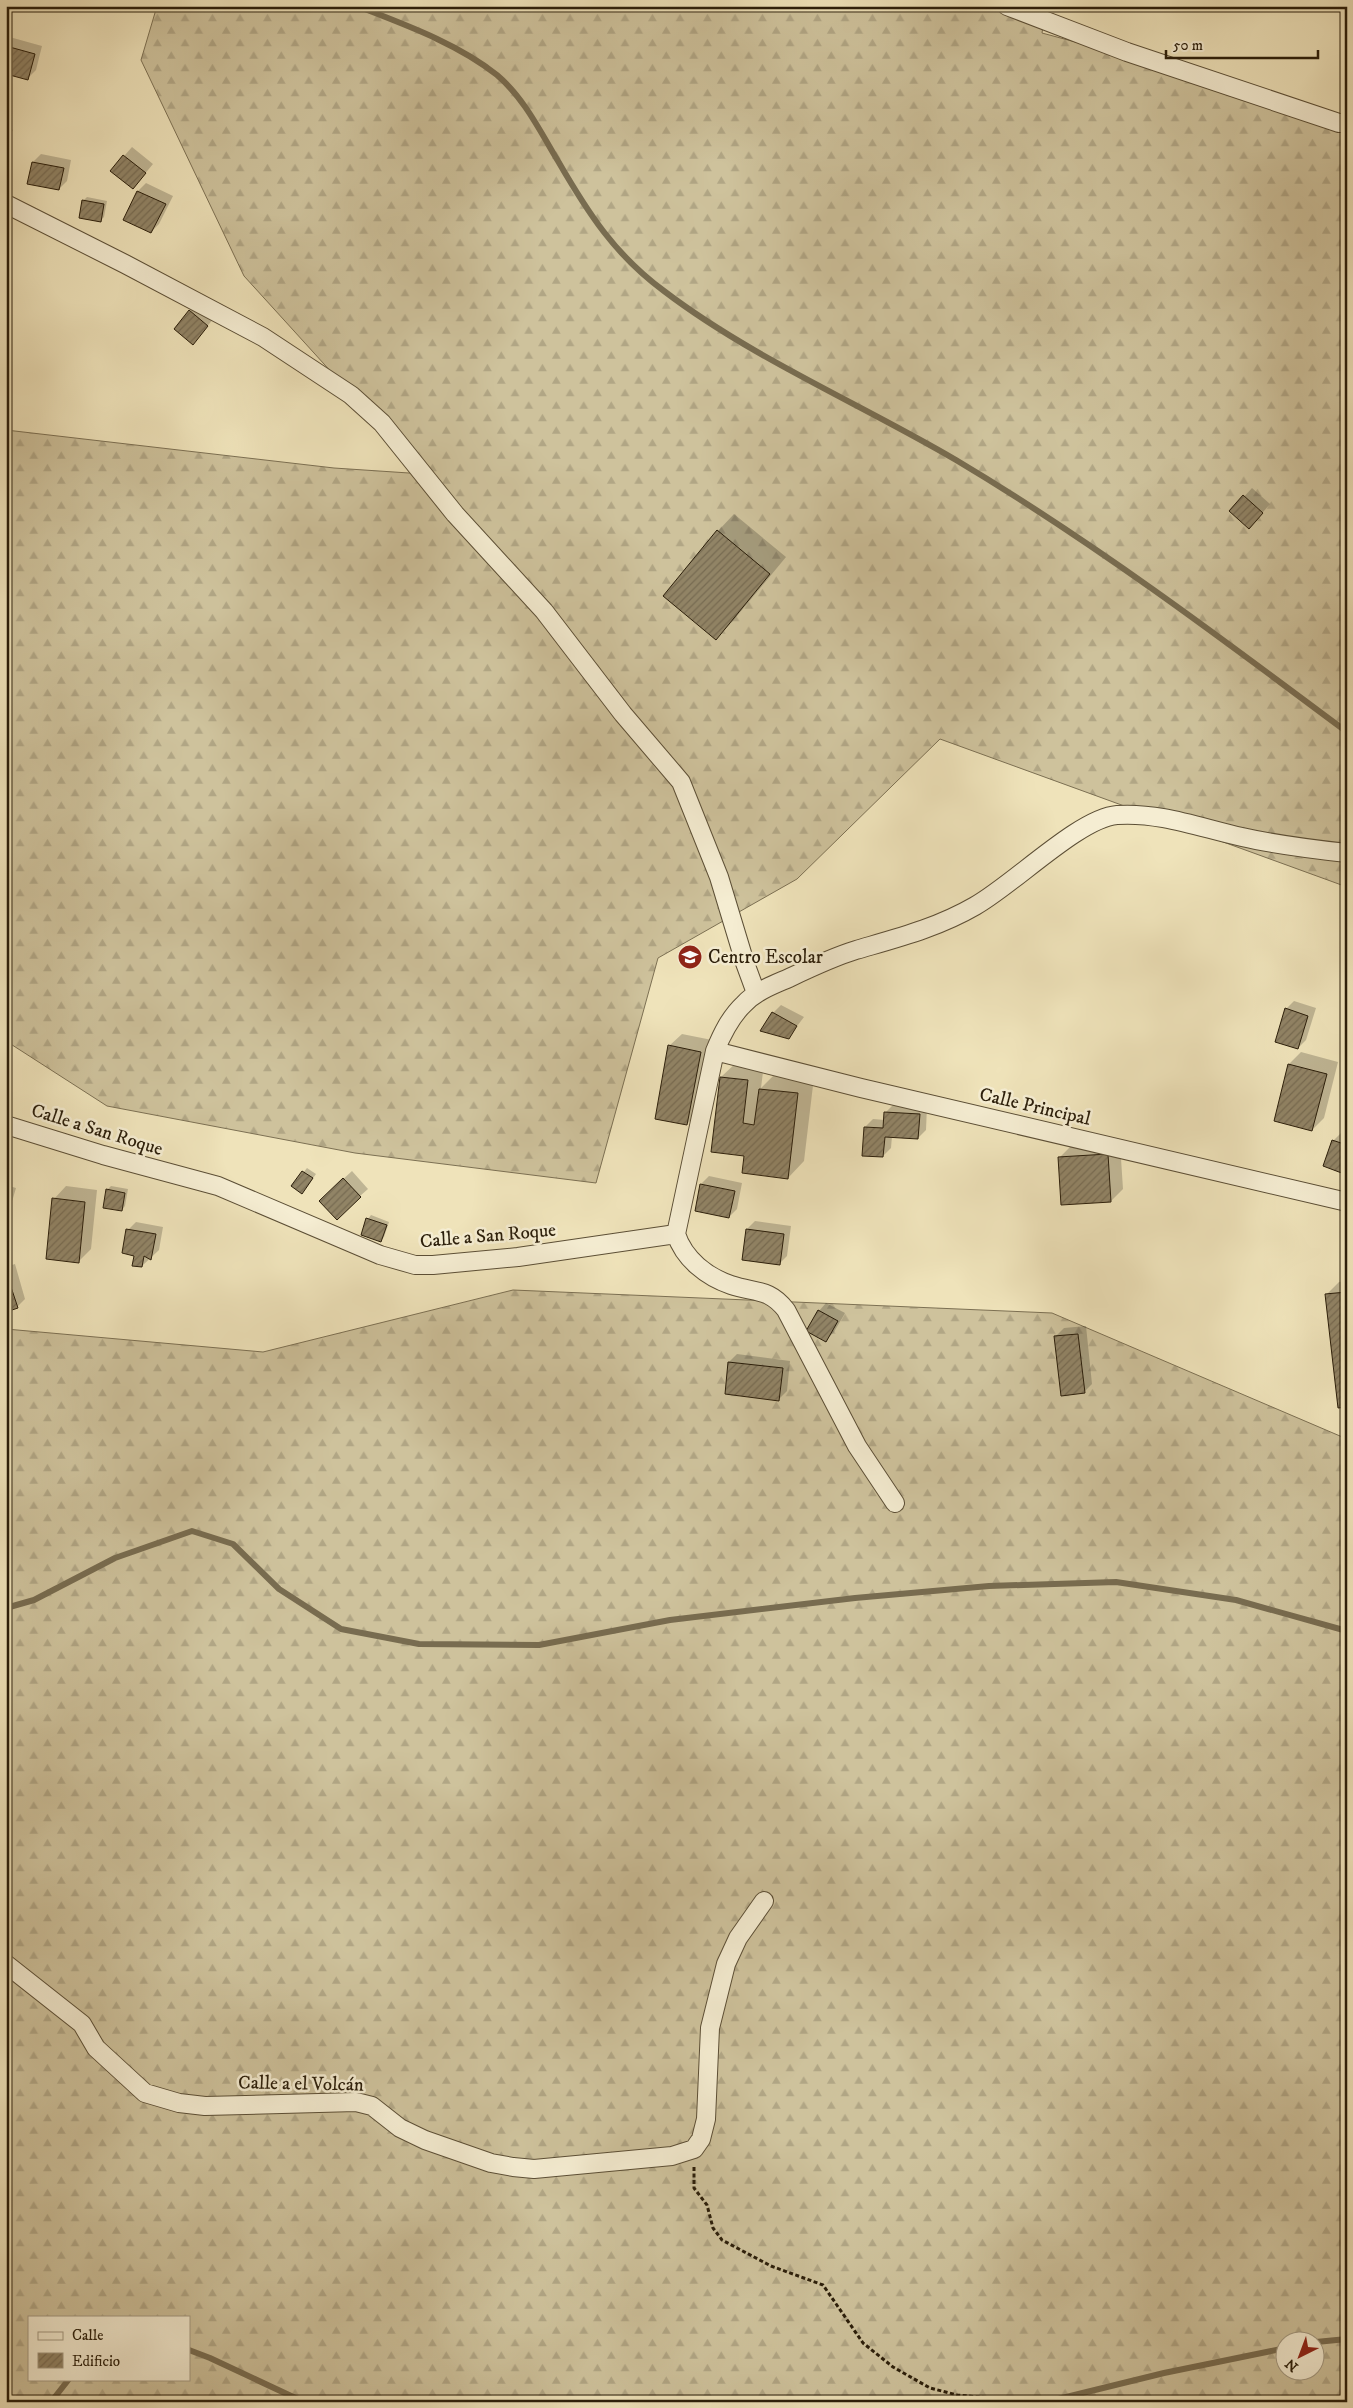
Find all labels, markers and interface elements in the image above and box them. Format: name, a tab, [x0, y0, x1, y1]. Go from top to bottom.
scale bar	[1166, 28, 1318, 60]
text: 50 m	[1173, 36, 1203, 55]
school or university icon: Centro Escolar	[677, 944, 703, 970]
place label: Centro Escolar	[708, 946, 823, 969]
street label: Calle Principal	[977, 1083, 1093, 1131]
street label: Calle a San Roque	[28, 1099, 166, 1162]
street label: Calle a San Roque	[419, 1219, 557, 1254]
street label: Calle a el Volcán	[238, 2071, 364, 2097]
legend	[28, 2316, 190, 2380]
text: Calle	[72, 2326, 104, 2345]
north arrow	[1276, 2330, 1326, 2380]
text: Edificio	[72, 2352, 120, 2371]
text: N	[1281, 2354, 1302, 2375]

